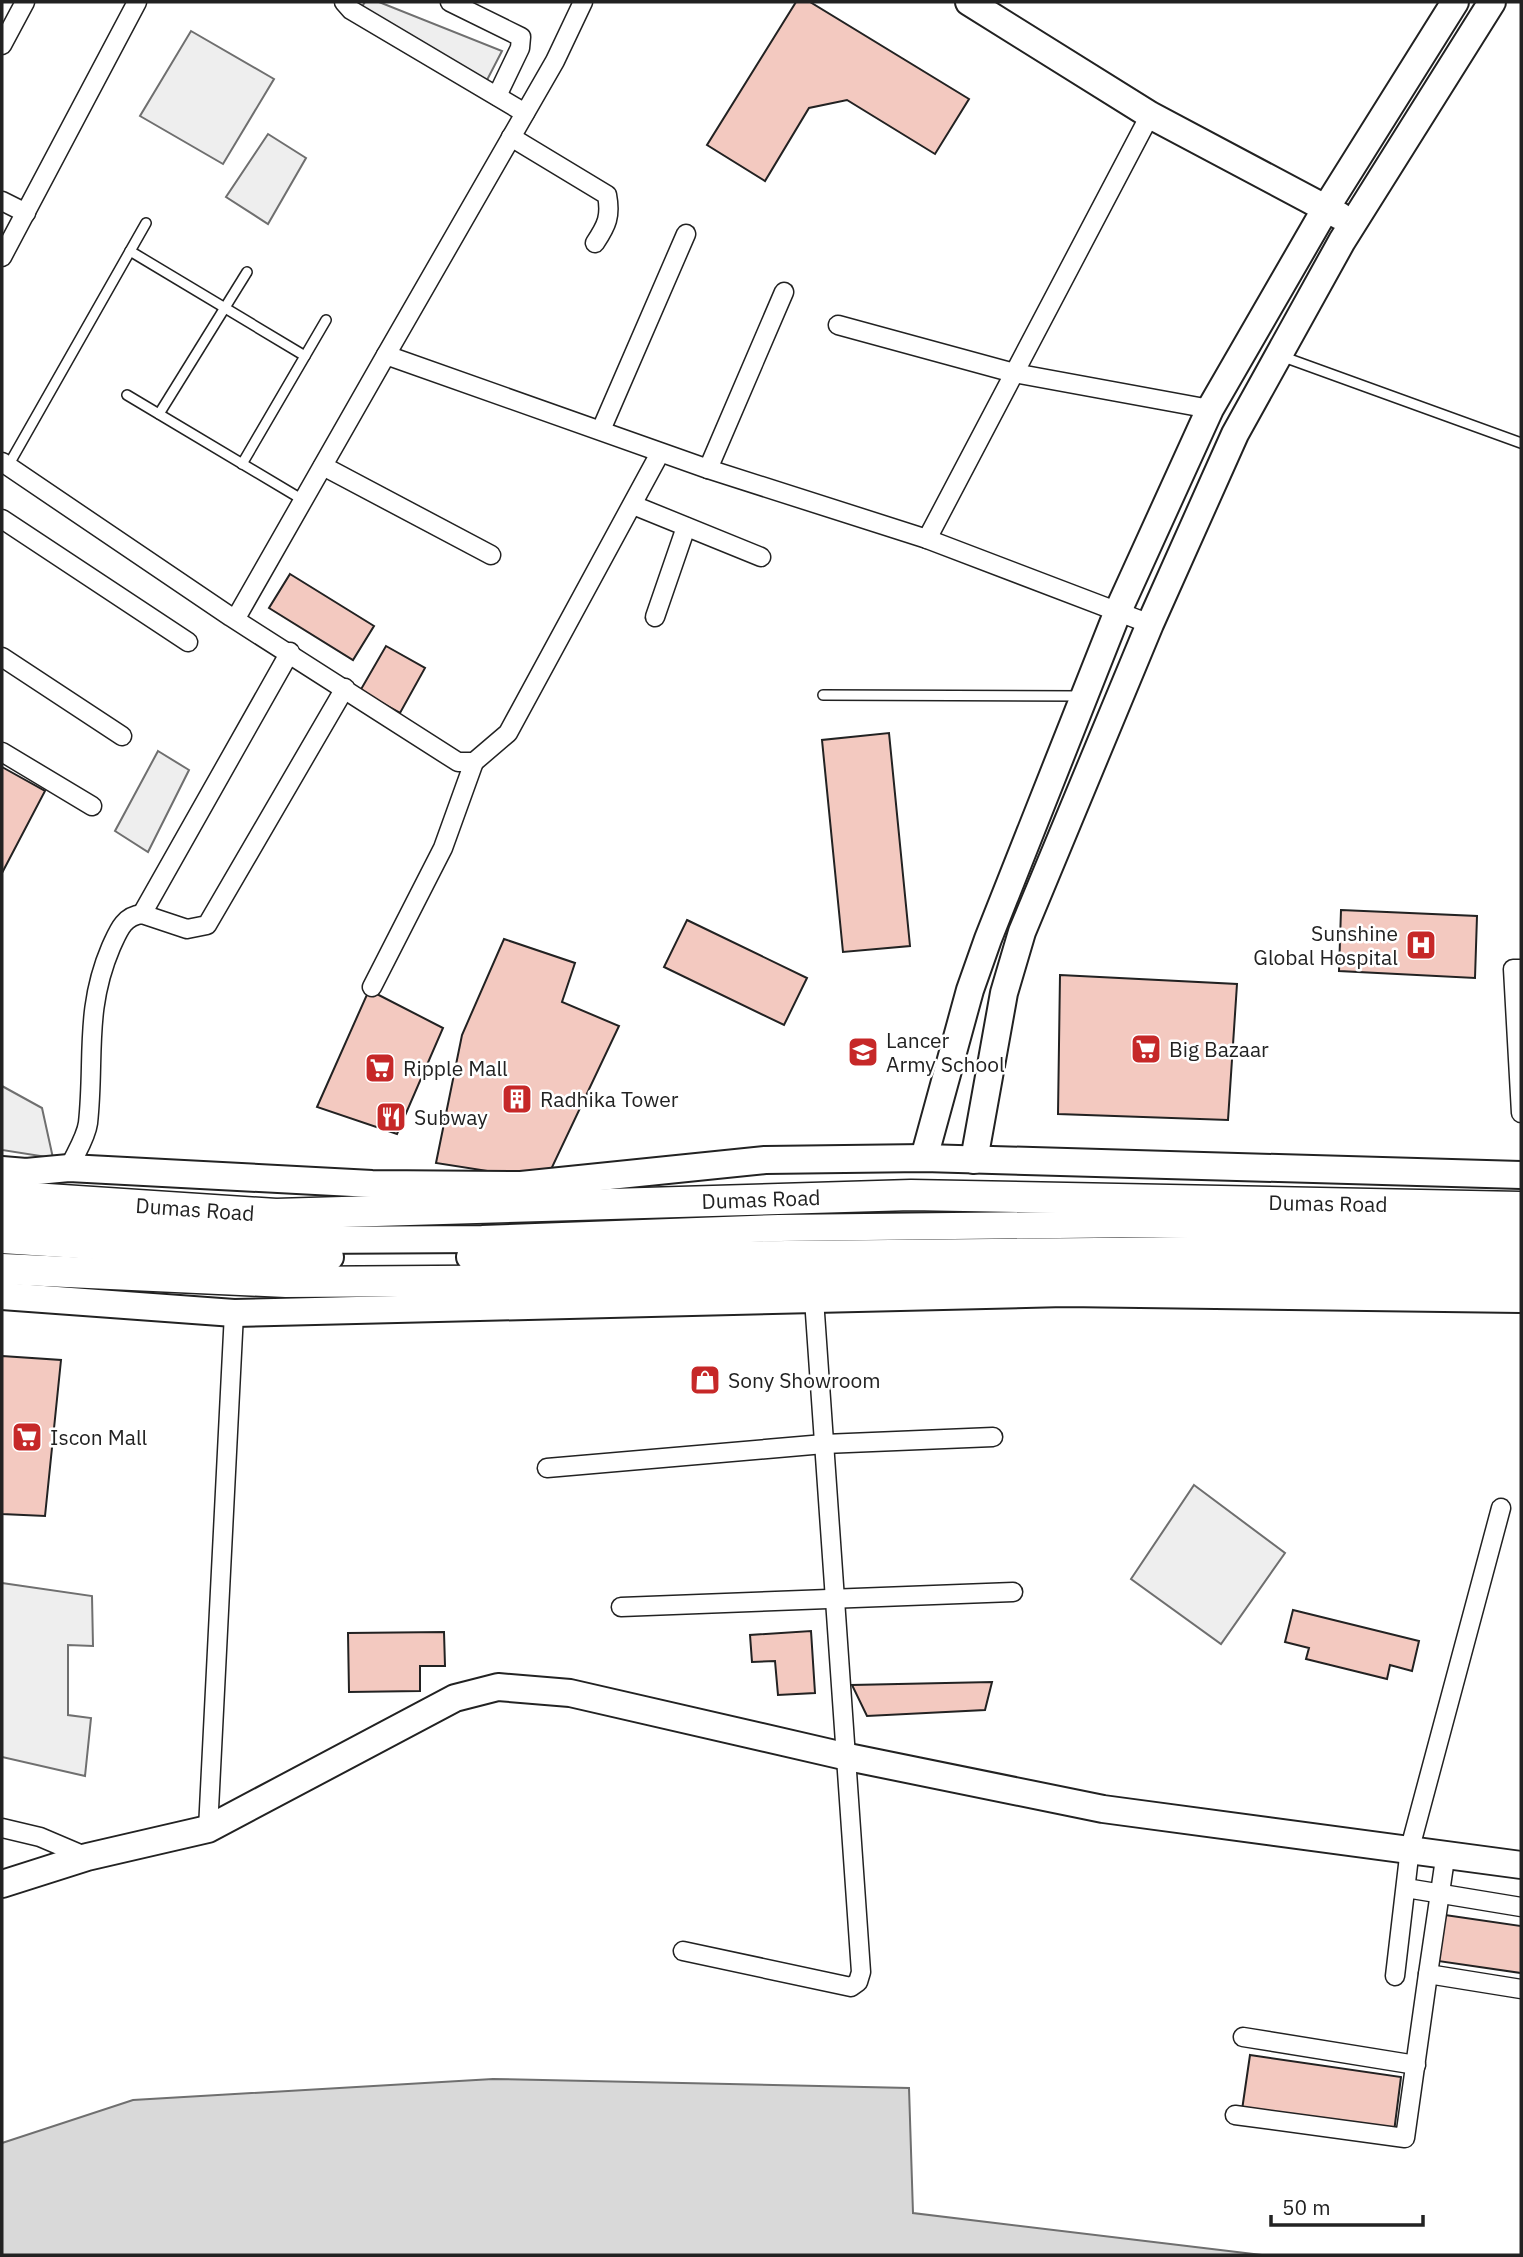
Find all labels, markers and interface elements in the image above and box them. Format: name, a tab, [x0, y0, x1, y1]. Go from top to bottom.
place label: Sunshine Global Hospital	[1253, 919, 1398, 971]
hospital icon: Sunshine Global Hospital	[1404, 928, 1438, 962]
place label: Lancer Army School	[886, 1026, 1005, 1078]
supermarket icon: Big Bazaar	[1129, 1032, 1163, 1066]
school or university icon: Lancer Army School	[846, 1035, 880, 1069]
place label: Big Bazaar	[1169, 1035, 1269, 1063]
supermarket icon: Ripple Mall	[363, 1051, 397, 1085]
place label: Ripple Mall	[403, 1054, 508, 1082]
building icon: Radhika Tower	[500, 1082, 534, 1116]
place label: Radhika Tower	[540, 1085, 679, 1113]
restaurant icon: Subway	[374, 1100, 408, 1134]
place label: Subway	[414, 1103, 488, 1131]
street label: Dumas Road	[701, 1183, 821, 1215]
street label: Dumas Road	[1268, 1188, 1388, 1218]
street label: Dumas Road	[135, 1191, 255, 1227]
shop icon: Sony Showroom	[688, 1363, 722, 1397]
place label: Sony Showroom	[728, 1366, 881, 1394]
supermarket icon: Iscon Mall	[10, 1420, 44, 1454]
place label: Iscon Mall	[50, 1423, 148, 1451]
scale bar	[1271, 2184, 1423, 2228]
text: 50 m	[1282, 2193, 1331, 2221]

